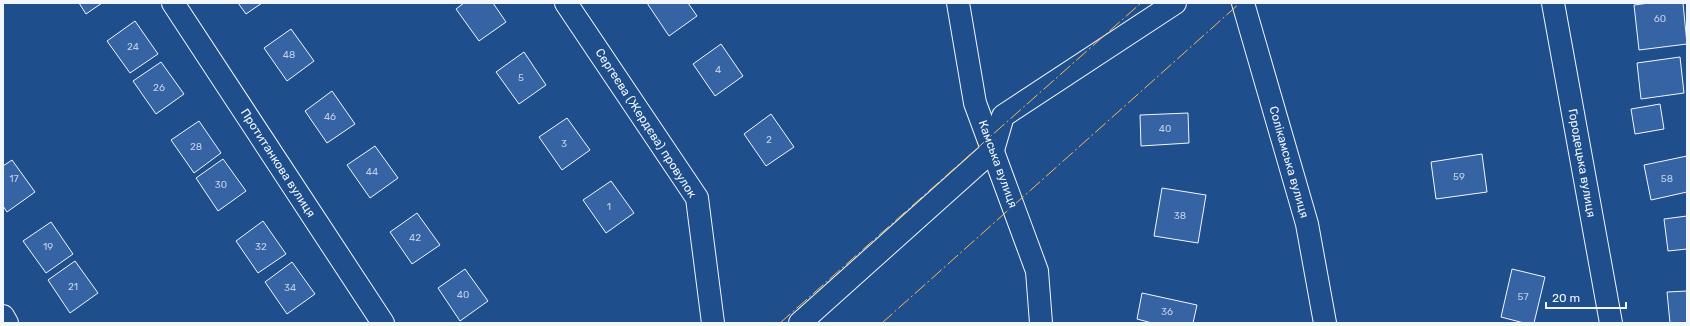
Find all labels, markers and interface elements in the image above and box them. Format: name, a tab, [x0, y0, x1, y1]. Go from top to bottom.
house number: 60	[1654, 13, 1666, 25]
house number: 24	[127, 41, 139, 53]
street label: Сергеєва (Жердєва) провулок	[592, 46, 700, 201]
house number: 48	[283, 49, 295, 61]
house number: 4	[715, 64, 721, 76]
house number: 5	[518, 72, 524, 84]
house number: 26	[153, 82, 165, 94]
street label: Солікамська вулиця	[1266, 104, 1312, 220]
street label: Протитанкова вулиця	[238, 106, 318, 220]
street label: Городецька вулиця	[1566, 108, 1598, 218]
house number: 46	[324, 111, 336, 123]
street label: Камська вулиця	[976, 118, 1020, 210]
house number: 40	[1159, 123, 1171, 135]
house number: 2	[766, 134, 772, 146]
house number: 3	[561, 138, 567, 150]
house number: 28	[190, 141, 202, 153]
house number: 44	[366, 166, 378, 178]
house number: 59	[1453, 171, 1465, 183]
house number: 17	[9, 173, 19, 185]
house number: 58	[1661, 173, 1673, 185]
house number: 30	[215, 179, 227, 191]
house number: 1	[607, 201, 611, 213]
house number: 38	[1174, 210, 1186, 222]
house number: 42	[409, 232, 421, 244]
house number: 19	[43, 241, 53, 253]
house number: 32	[255, 241, 267, 253]
house number: 21	[68, 281, 78, 293]
house number: 34	[284, 282, 296, 294]
scale bar	[1546, 284, 1626, 310]
house number: 40	[457, 289, 469, 301]
house number: 57	[1517, 291, 1529, 303]
text: 20 m	[1552, 291, 1580, 305]
house number: 36	[1161, 306, 1173, 318]

